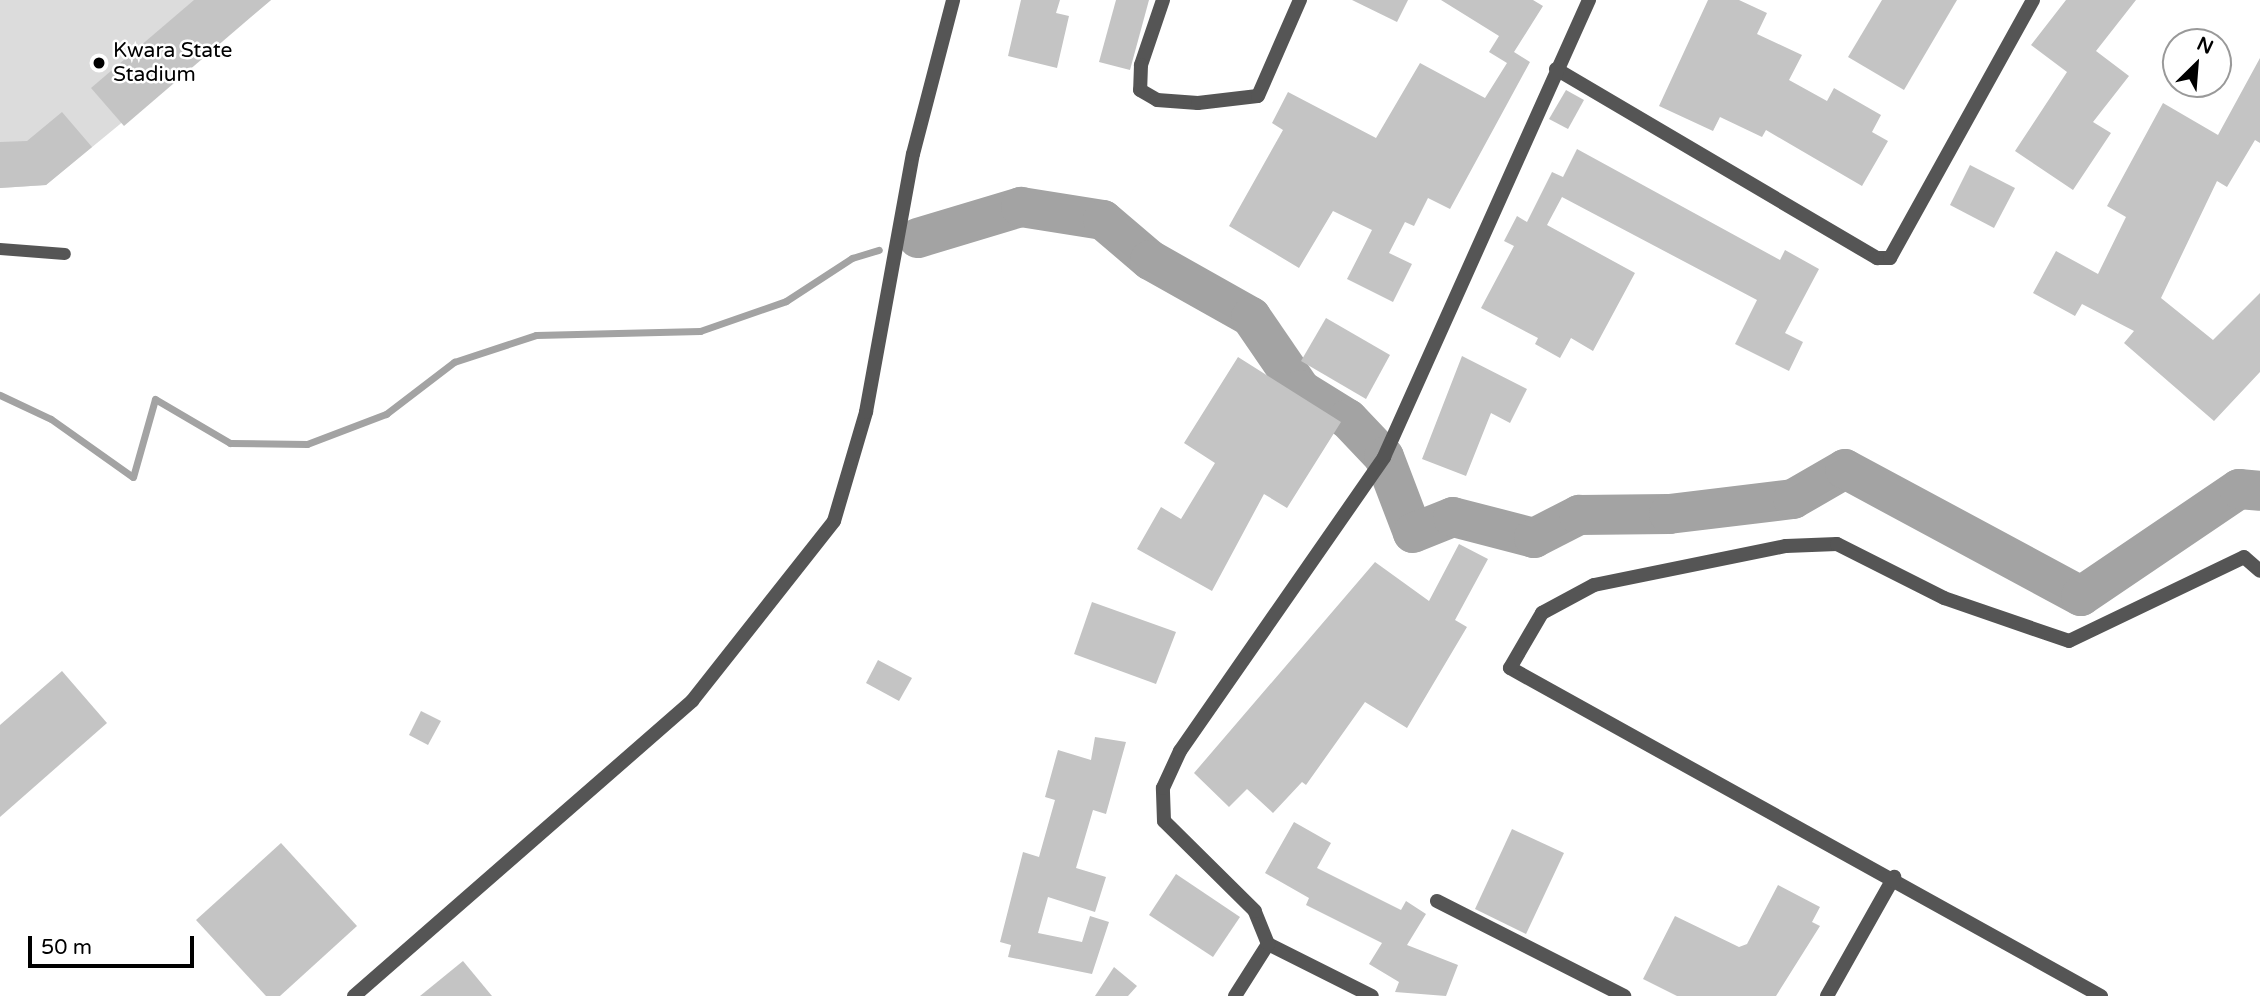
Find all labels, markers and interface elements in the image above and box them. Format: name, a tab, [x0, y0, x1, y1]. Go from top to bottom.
north arrow	[2162, 28, 2232, 98]
text: N	[2193, 33, 2217, 59]
place label: Kwara State Stadium	[113, 38, 232, 88]
marker: Kwara State Stadium	[91, 55, 107, 71]
scale bar	[32, 922, 198, 966]
text: 50 m	[41, 935, 92, 960]

